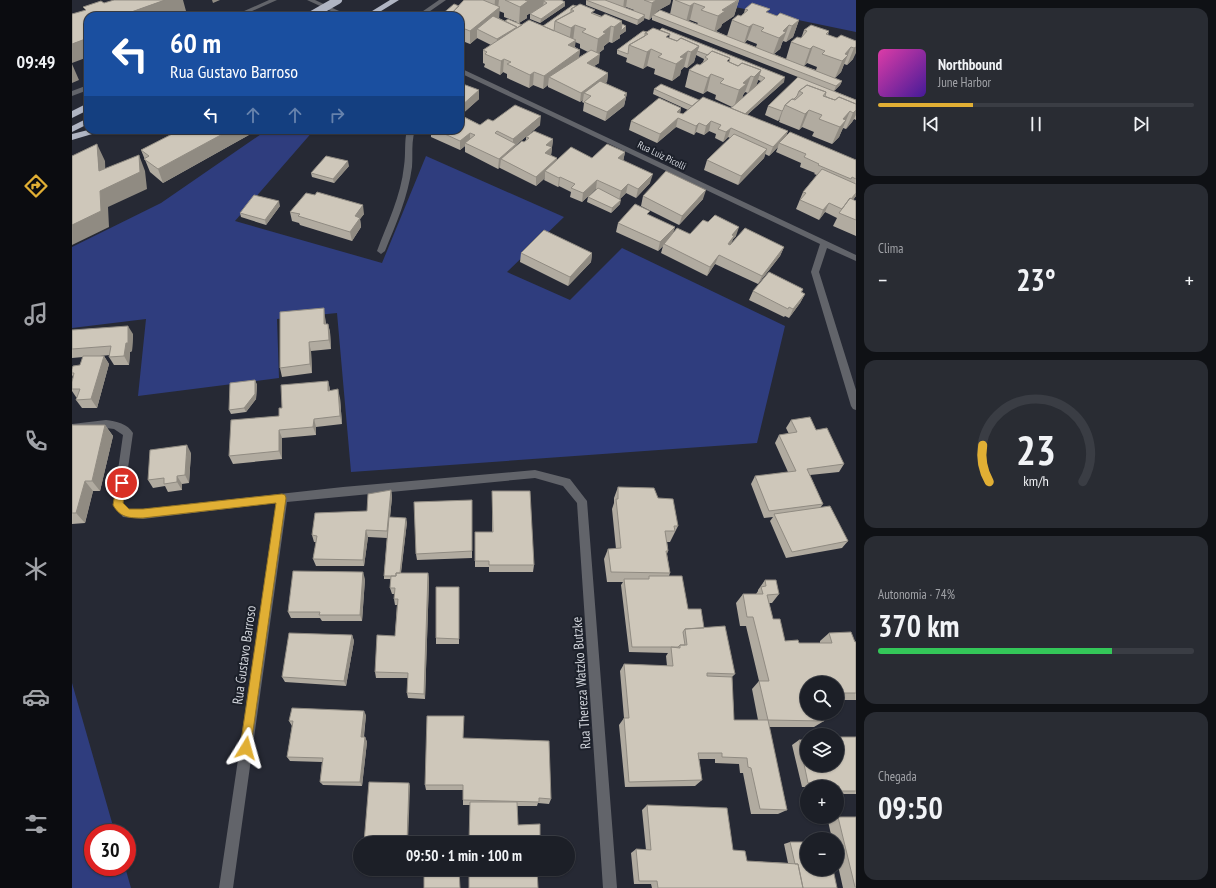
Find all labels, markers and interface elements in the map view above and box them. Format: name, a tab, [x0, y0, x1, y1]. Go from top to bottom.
text: 60 m	[170, 24, 221, 61]
icon: left	[104, 28, 156, 80]
text: 09:49	[17, 50, 55, 73]
text: Northbound	[938, 55, 1002, 74]
text: Rua Gustavo Barroso	[170, 60, 298, 83]
text: June Harbor	[938, 74, 991, 91]
icon: left	[200, 104, 222, 126]
icon: ahead	[242, 104, 264, 126]
icon: ahead	[284, 104, 306, 126]
icon: right	[326, 104, 348, 126]
icon: previous	[920, 113, 942, 135]
icon: pause	[1025, 113, 1047, 135]
icon: next	[1130, 113, 1152, 135]
street label: Rua Luiz Picolli	[635, 138, 688, 173]
icon: directions	[22, 172, 50, 200]
text: Clima	[878, 240, 903, 257]
text: 23°	[1016, 260, 1056, 299]
text: −	[878, 266, 887, 294]
text: +	[1185, 266, 1194, 294]
icon: music	[22, 300, 50, 328]
text: 23	[1016, 423, 1056, 476]
icon: phone	[22, 427, 50, 455]
pin	[105, 466, 139, 500]
text: km/h	[1023, 471, 1049, 490]
icon: arrive	[111, 472, 133, 494]
icon: climate	[22, 555, 50, 583]
text: Autonomia · 74%	[878, 586, 955, 603]
street label: Rua Gustavo Barroso	[228, 604, 260, 706]
text: 370 km	[878, 606, 959, 645]
street label: Rua Thereza Watzko Butzke	[567, 616, 595, 750]
map controls	[800, 676, 844, 876]
button: search	[800, 676, 844, 720]
icon: car	[22, 683, 50, 711]
position arrow	[225, 727, 267, 769]
button: layers	[800, 728, 844, 772]
text: Chegada	[878, 768, 917, 785]
button: +	[800, 780, 844, 824]
text: 09:50	[878, 788, 943, 827]
icon: filters	[22, 810, 50, 838]
speed limit sign: 30	[84, 824, 136, 876]
button: −	[800, 832, 844, 876]
text: 09:50 · 1 min · 100 m	[406, 846, 522, 865]

